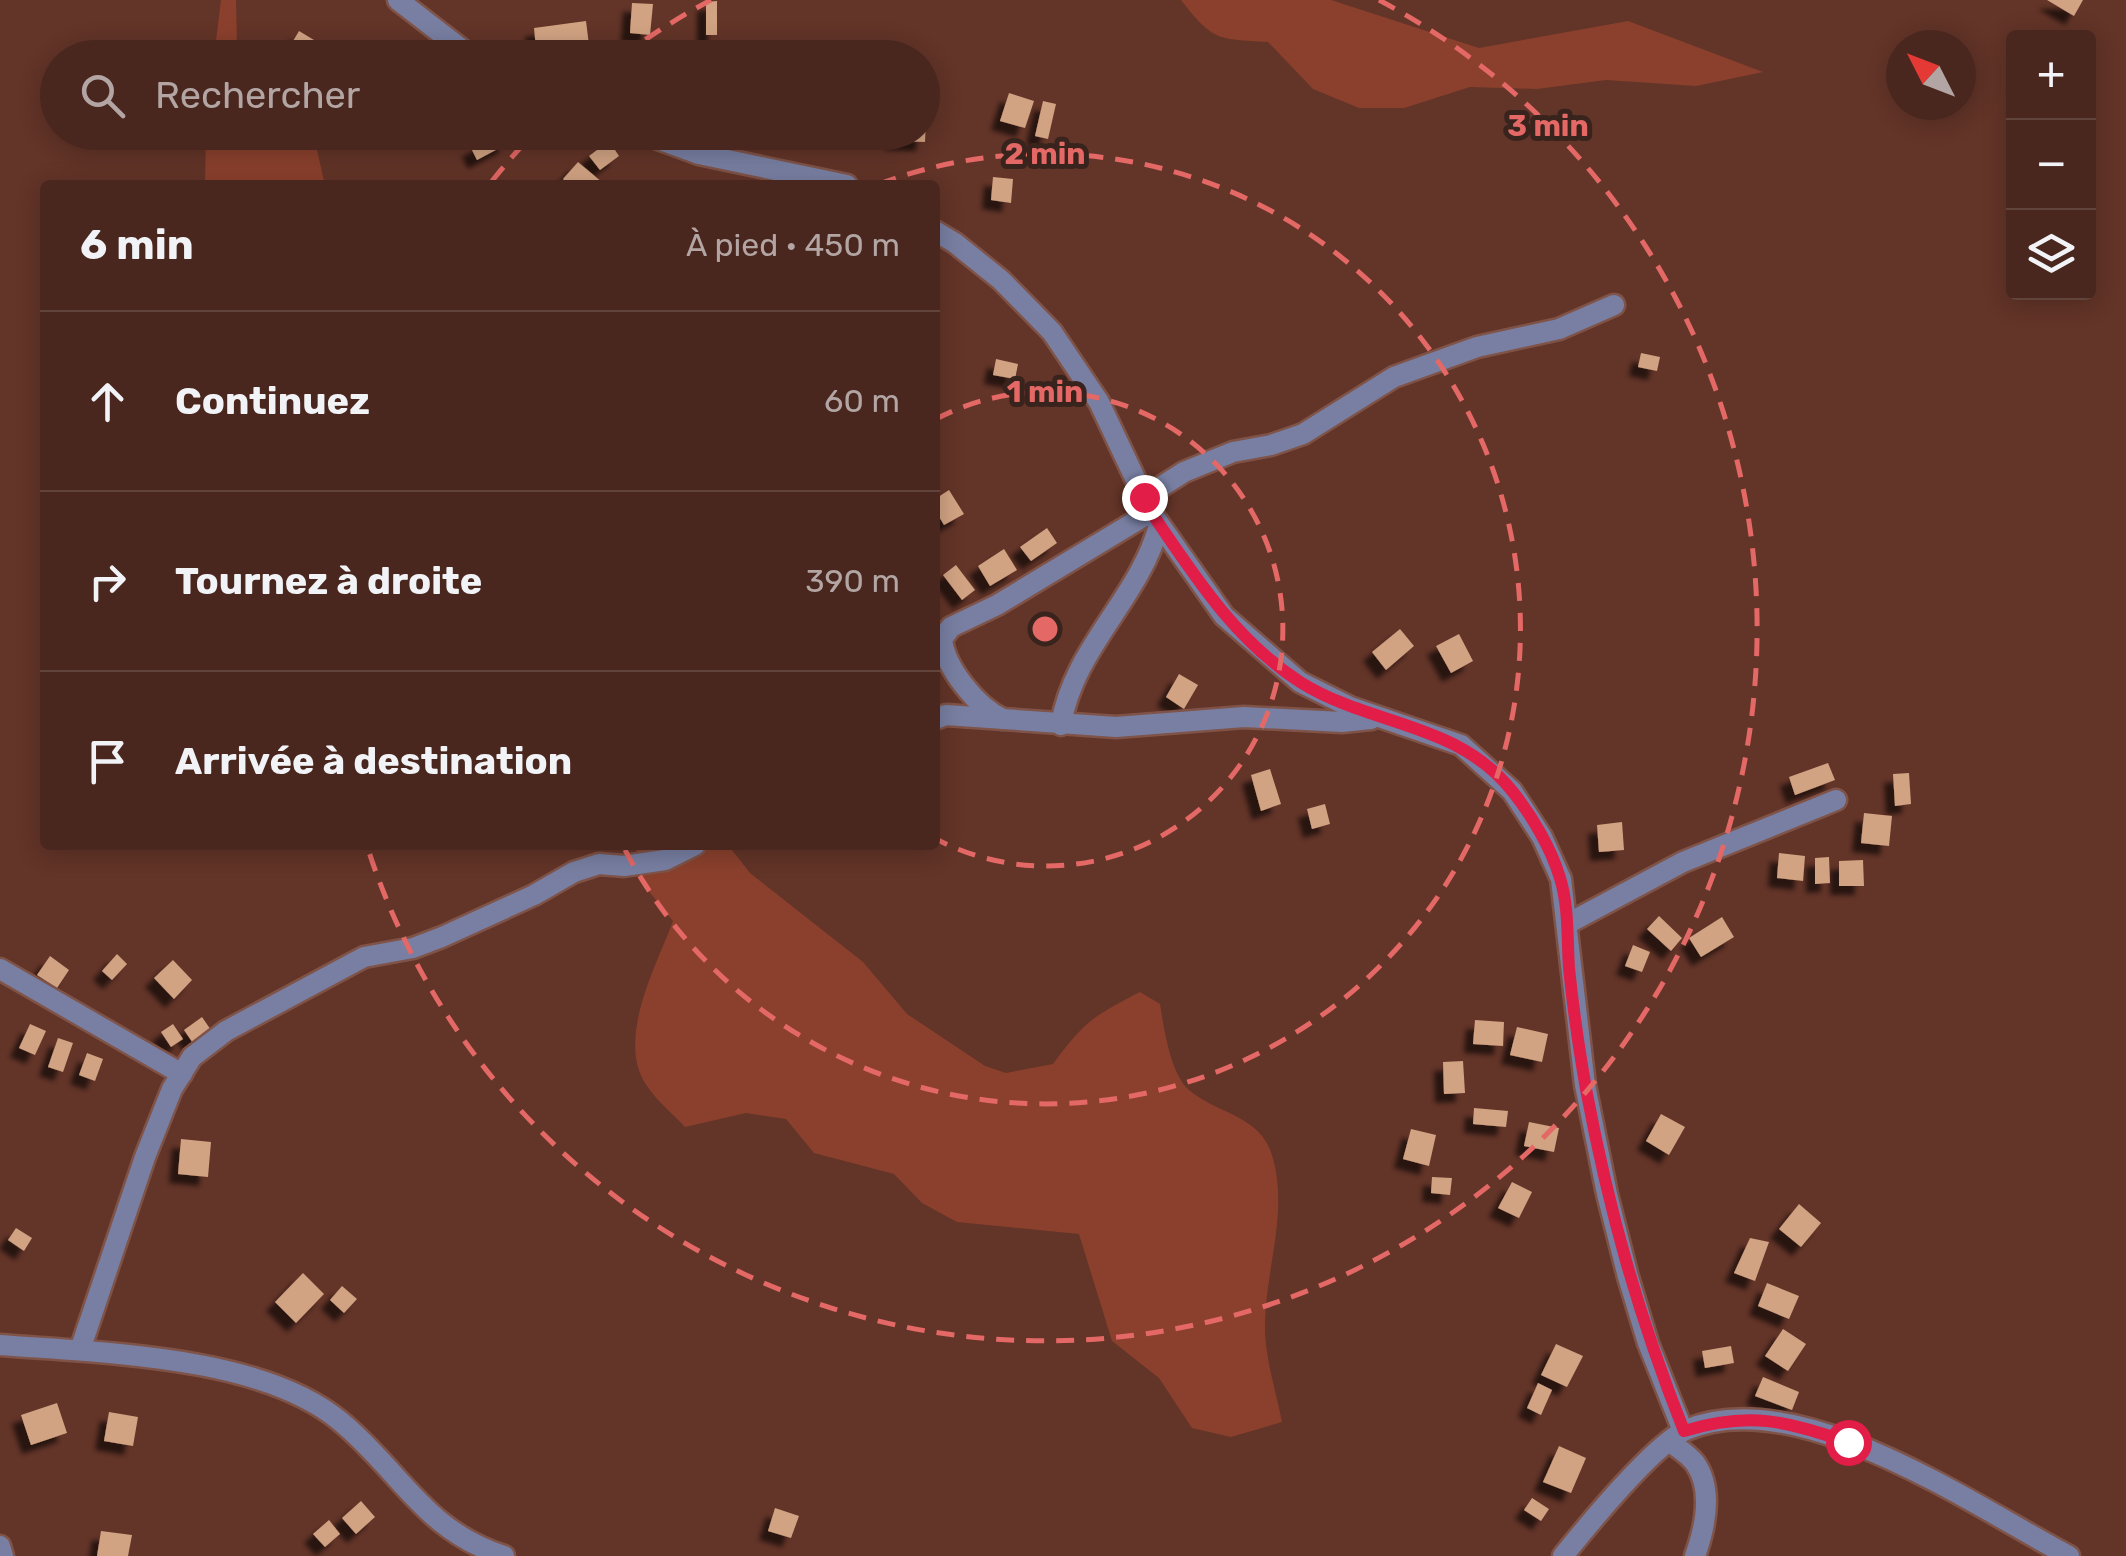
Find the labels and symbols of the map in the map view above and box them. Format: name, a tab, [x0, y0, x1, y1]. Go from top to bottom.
north arrow	[1886, 30, 1976, 120]
text: 3 min	[1507, 108, 1589, 144]
text: 2 min	[1004, 136, 1086, 172]
text: 1 min	[1007, 374, 1083, 410]
route end	[1122, 475, 1168, 521]
centre of rings	[1027, 611, 1063, 647]
route start	[1826, 1420, 1872, 1466]

